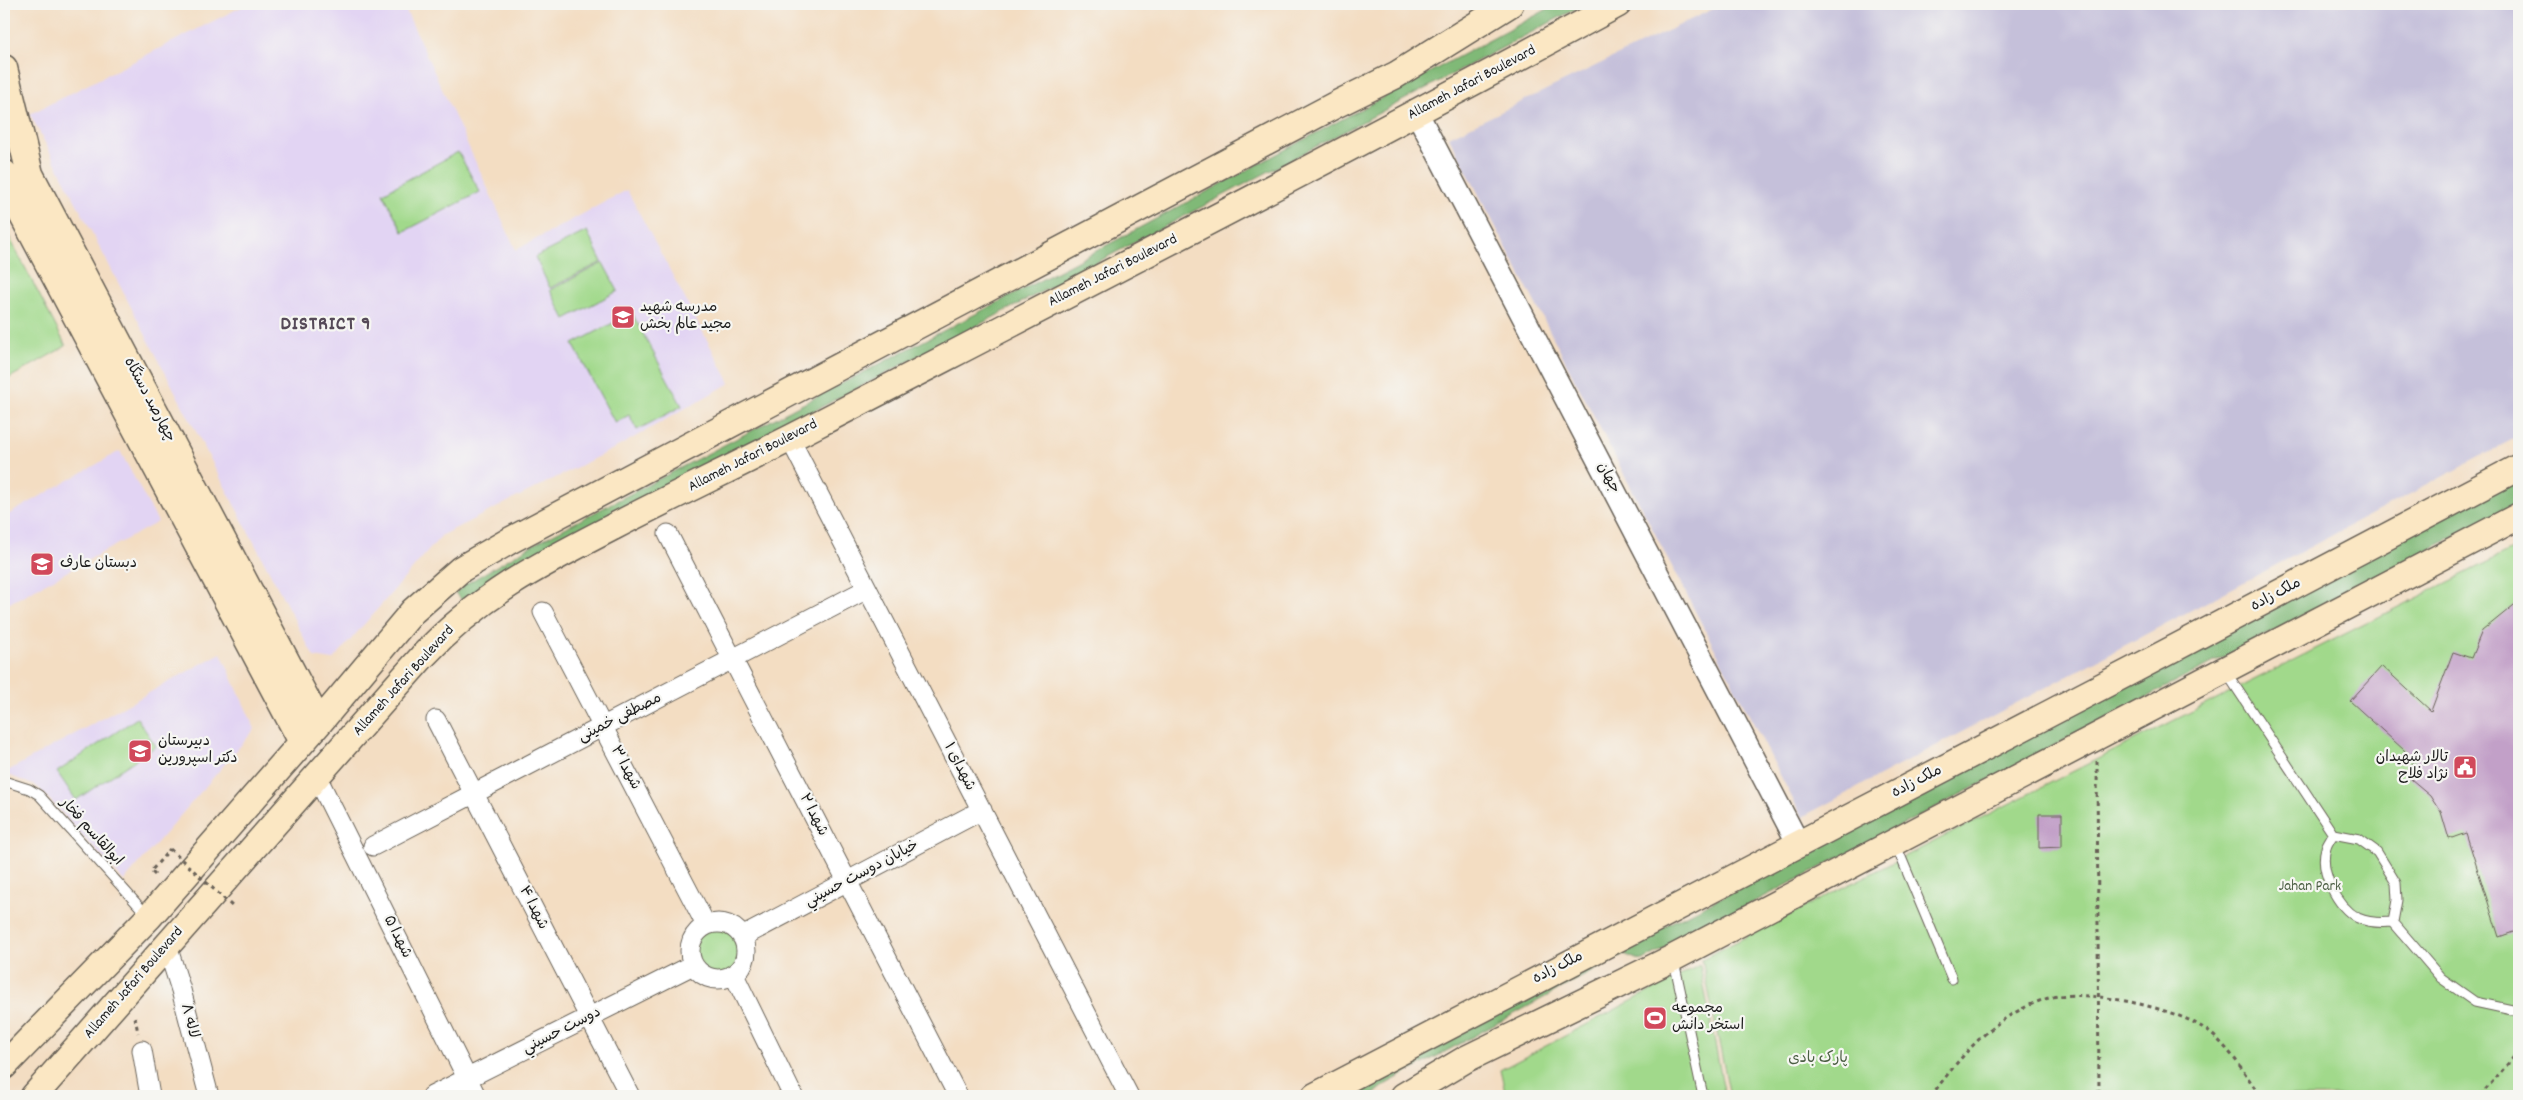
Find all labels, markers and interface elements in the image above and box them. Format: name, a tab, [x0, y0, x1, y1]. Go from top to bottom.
street label: Allameh Jafari Boulevard	[1404, 40, 1540, 126]
street label: Allameh Jafari Boulevard	[1045, 229, 1181, 313]
place label: مدرسه شهید مجید عالم بخش	[640, 297, 732, 336]
school or university icon: مدرسه شهید مجید عالم بخش	[610, 304, 636, 330]
district label: DISTRICT 9	[281, 311, 371, 339]
street label: چهارصد دستگاه	[117, 354, 181, 446]
street label: Allameh Jafari Boulevard	[685, 414, 821, 498]
street label: جهان	[1591, 458, 1625, 498]
school or university icon: دبستان عارف	[29, 551, 55, 577]
place label: دبستان عارف	[60, 553, 137, 575]
street label: ملک زاده	[2247, 573, 2305, 617]
street label: Allameh Jafari Boulevard	[348, 621, 460, 741]
street label: مصطفی خمینی	[574, 688, 666, 748]
place label: دبیرستان دکتر اسپرورین	[158, 731, 238, 770]
school or university icon: دبیرستان دکتر اسپرورین	[127, 738, 153, 764]
street label: شهدای ۱	[937, 739, 981, 795]
street label: شهدا ۳	[604, 742, 646, 794]
place label: تالار شهیدان نژاد فلاح	[2376, 747, 2449, 786]
public building icon: تالار شهیدان نژاد فلاح	[2452, 754, 2478, 780]
street label: ملک زاده	[1888, 760, 1946, 804]
street label: شهدا ۲	[793, 790, 833, 840]
street label: ابوالقاسم فخار	[53, 792, 128, 871]
street label: خیابان دوست حسيني	[801, 835, 923, 913]
park label: Jahan Park	[2279, 876, 2341, 898]
street label: شهدا ۴	[513, 882, 553, 934]
street label: شهدا ۵	[377, 912, 417, 962]
street label: Allameh Jafari Boulevard	[79, 922, 189, 1044]
street label: ملک زاده	[1529, 946, 1587, 990]
place label: مجموعه استخر دانش	[1672, 998, 1744, 1037]
street label: لاله ۸	[174, 1001, 204, 1041]
street label: دوست حسيني	[519, 1002, 605, 1060]
sports icon: مجموعه استخر دانش	[1642, 1005, 1668, 1031]
park label: پارک بادی	[1788, 1048, 1848, 1070]

